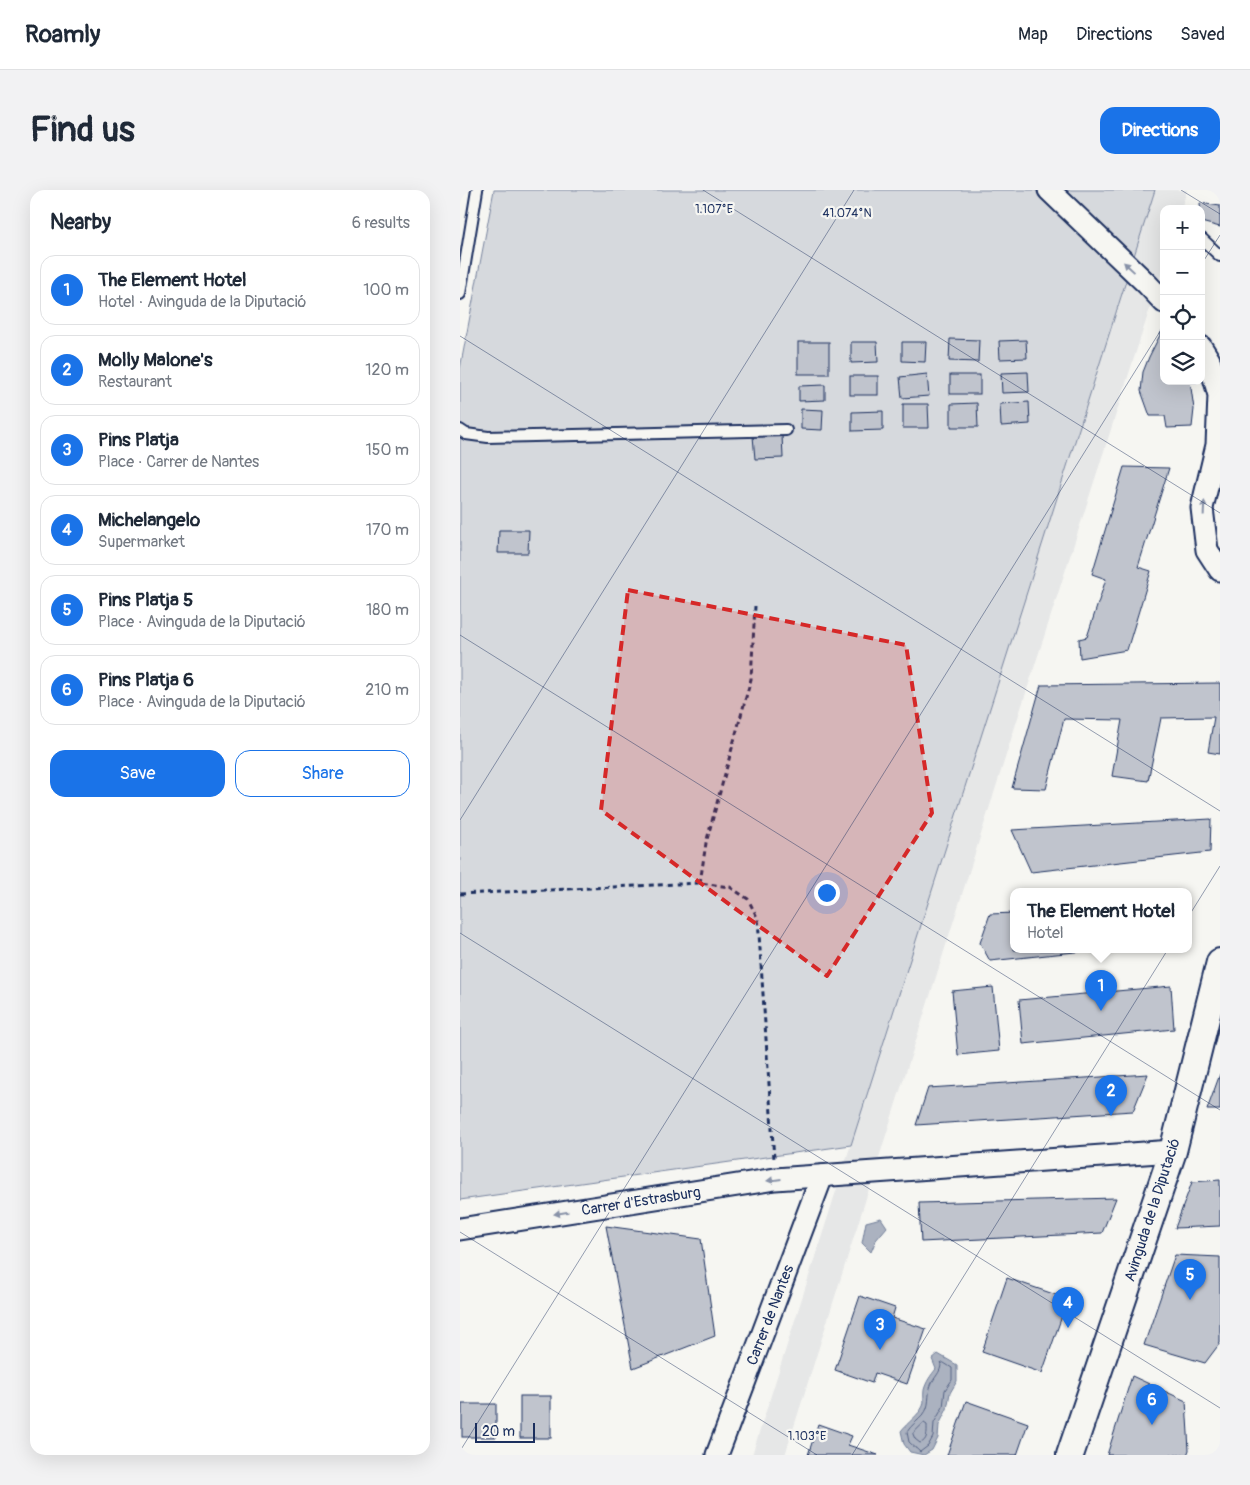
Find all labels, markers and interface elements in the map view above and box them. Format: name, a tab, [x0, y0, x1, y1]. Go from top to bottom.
text: Roamly	[25, 20, 100, 49]
text: Map	[1018, 23, 1048, 46]
text: Directions	[1076, 23, 1152, 46]
text: Saved	[1180, 23, 1225, 46]
button: Directions	[1100, 107, 1220, 154]
text: Find us	[30, 108, 135, 152]
text: 1.107°E	[695, 202, 733, 217]
map controls	[1160, 205, 1205, 385]
button: +	[1160, 205, 1205, 250]
text: 41.074°N	[822, 206, 872, 221]
text: Nearby	[50, 209, 111, 236]
text: 6 results	[352, 213, 410, 233]
button: −	[1160, 250, 1205, 295]
one-way arrow	[1124, 261, 1136, 273]
text: The Element Hotel	[98, 268, 247, 292]
text: 1	[64, 280, 70, 300]
text: 100 m	[363, 280, 409, 300]
text: Hotel · Avinguda de la Diputació	[98, 292, 306, 312]
button: locate	[1160, 295, 1205, 340]
button: layers	[1160, 340, 1205, 385]
text: Molly Malone's	[98, 348, 213, 372]
text: 2	[63, 360, 71, 380]
text: 120 m	[365, 360, 409, 380]
text: Restaurant	[98, 372, 172, 392]
text: Pins Platja	[98, 428, 179, 452]
text: 3	[63, 440, 71, 460]
text: 150 m	[365, 440, 409, 460]
text: Place · Carrer de Nantes	[98, 452, 259, 472]
one-way arrow	[1200, 499, 1208, 515]
text: Michelangelo	[98, 508, 200, 532]
text: 4	[62, 520, 72, 540]
text: 170 m	[366, 520, 409, 540]
text: Supermarket	[98, 532, 185, 552]
text: Pins Platja 5	[98, 588, 193, 612]
text: 5	[63, 600, 71, 620]
text: 180 m	[366, 600, 409, 620]
text: Place · Avinguda de la Diputació	[98, 612, 306, 632]
text: Pins Platja 6	[98, 668, 194, 692]
text: 6	[62, 680, 72, 700]
text: 210 m	[365, 680, 409, 700]
text: Place · Avinguda de la Diputació	[98, 692, 306, 712]
button: Save	[50, 750, 225, 797]
button: Share	[235, 750, 410, 797]
your location	[814, 880, 840, 906]
popup	[1010, 888, 1192, 953]
text: The Element Hotel	[1027, 899, 1175, 923]
text: Hotel	[1027, 923, 1064, 943]
pin: 1	[1085, 970, 1117, 1011]
pin: 2	[1095, 1075, 1127, 1116]
street label: Avinguda de la Diputació	[1120, 1136, 1185, 1284]
one-way arrow	[766, 1176, 782, 1184]
street label: Carrer d'Estrasburg	[580, 1183, 702, 1220]
one-way arrow	[553, 1210, 569, 1218]
pin: 5	[1174, 1259, 1206, 1300]
street label: Carrer de Nantes	[743, 1262, 798, 1368]
pin: 4	[1052, 1287, 1084, 1328]
pin: 3	[864, 1309, 896, 1350]
pin: 6	[1136, 1384, 1168, 1425]
scale bar	[475, 1420, 535, 1443]
text: 20 m	[482, 1423, 515, 1440]
text: 1.103°E	[788, 1429, 826, 1444]

